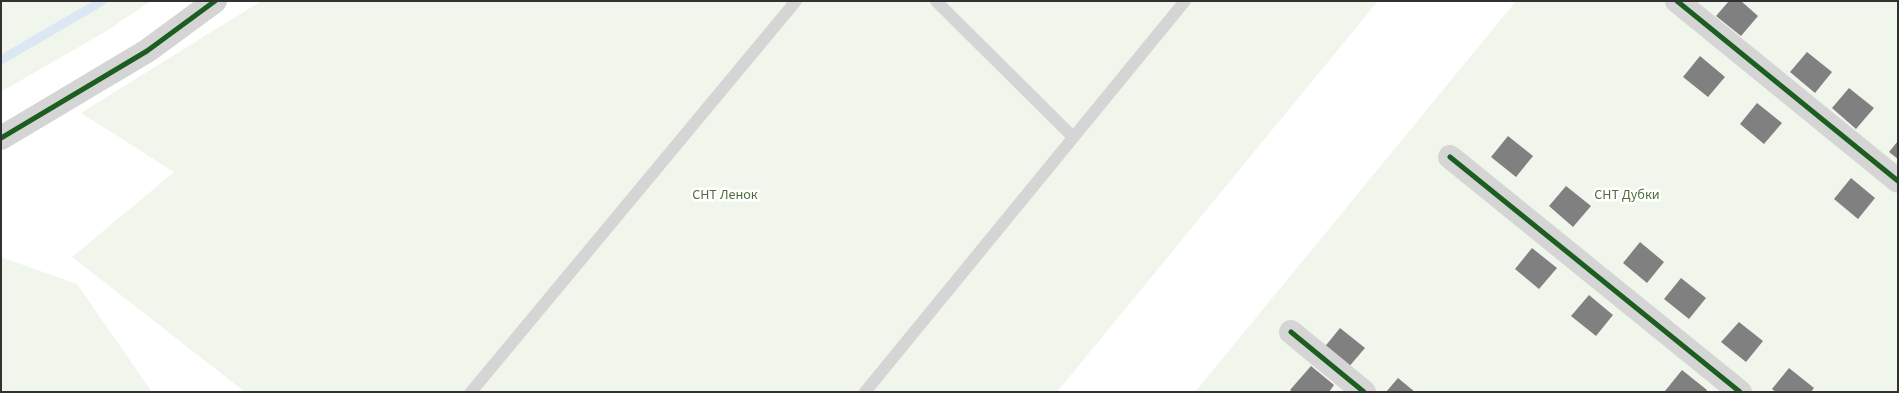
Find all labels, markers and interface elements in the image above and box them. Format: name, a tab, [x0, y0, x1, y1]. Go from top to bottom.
park label: СНТ Ленок	[692, 188, 758, 204]
park label: СНТ Дубки	[1594, 188, 1660, 204]

